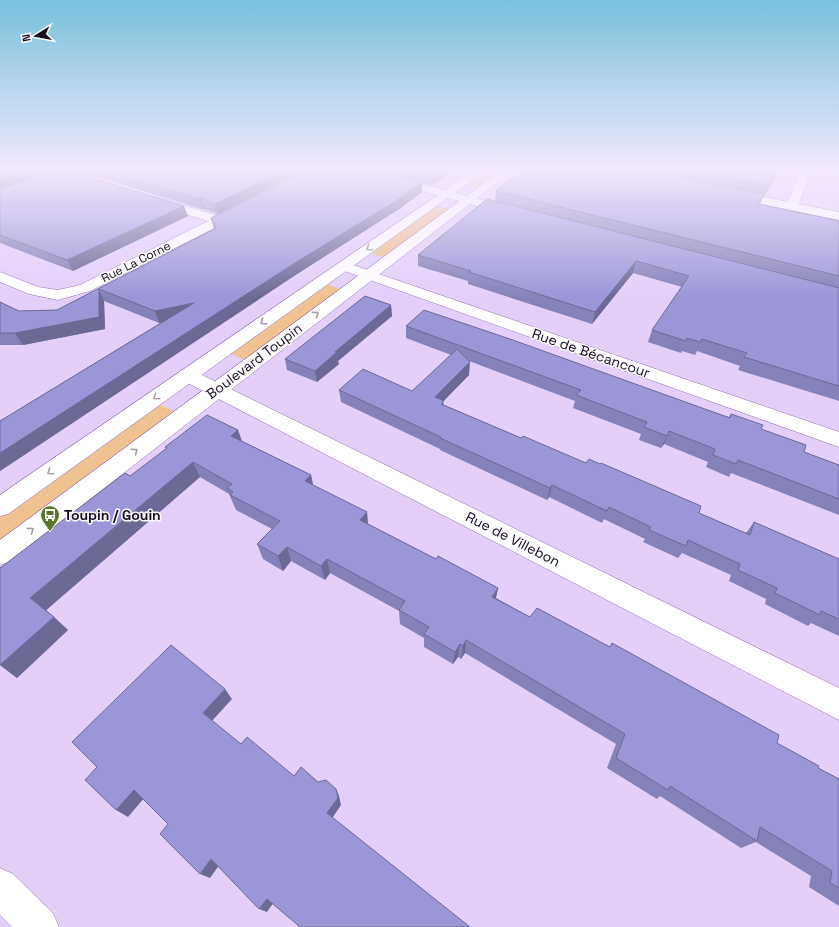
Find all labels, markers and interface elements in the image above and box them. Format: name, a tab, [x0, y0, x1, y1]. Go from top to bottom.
north arrow	[16, 16, 56, 56]
text: N	[19, 33, 34, 43]
street label: Rue La Corne	[99, 238, 173, 286]
one-way arrow	[367, 243, 374, 250]
one-way arrow	[312, 311, 319, 318]
one-way arrow	[260, 317, 267, 325]
street label: Boulevard Toupin	[202, 319, 306, 403]
street label: Rue de Bécancour	[530, 324, 652, 382]
one-way arrow	[154, 392, 161, 399]
one-way arrow	[130, 449, 137, 456]
one-way arrow	[47, 467, 54, 475]
bus stop icon: Toupin / Gouin	[39, 504, 61, 532]
place label: Toupin / Gouin	[64, 506, 161, 524]
street label: Rue de Villebon	[463, 507, 563, 571]
one-way arrow	[27, 527, 34, 535]

